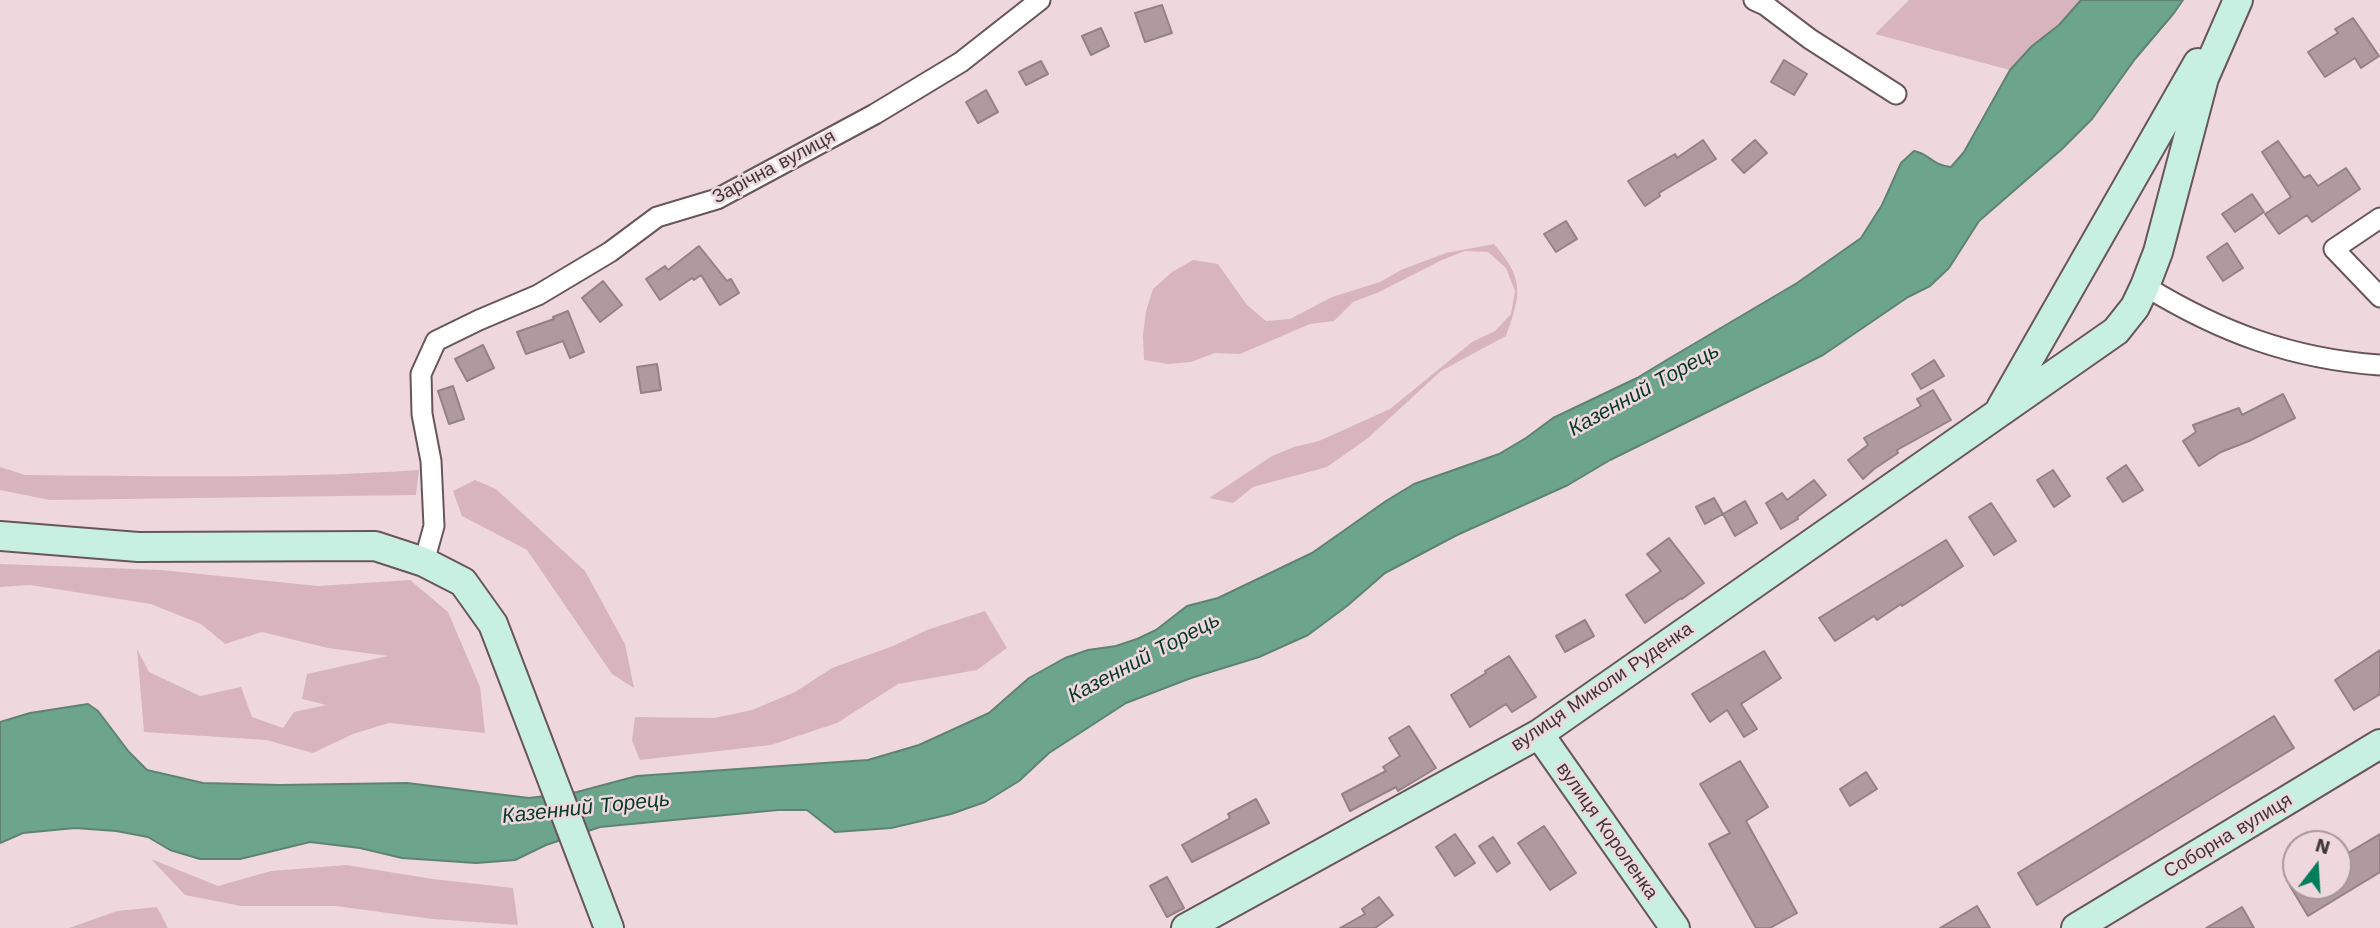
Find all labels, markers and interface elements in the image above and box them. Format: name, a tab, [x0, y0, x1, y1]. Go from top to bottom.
street label: Зарічна вулиця	[709, 125, 839, 209]
water label: Казенний Торець	[1564, 338, 1724, 442]
water label: Казенний Торець	[1064, 607, 1224, 709]
street label: вулиця Миколи Руденка	[1507, 618, 1697, 756]
street label: вулиця Короленка	[1551, 758, 1663, 904]
water label: Казенний Торець	[501, 787, 671, 829]
street label: Соборна вулиця	[2160, 789, 2296, 883]
north arrow	[2282, 830, 2352, 900]
text: N	[2313, 833, 2333, 859]

